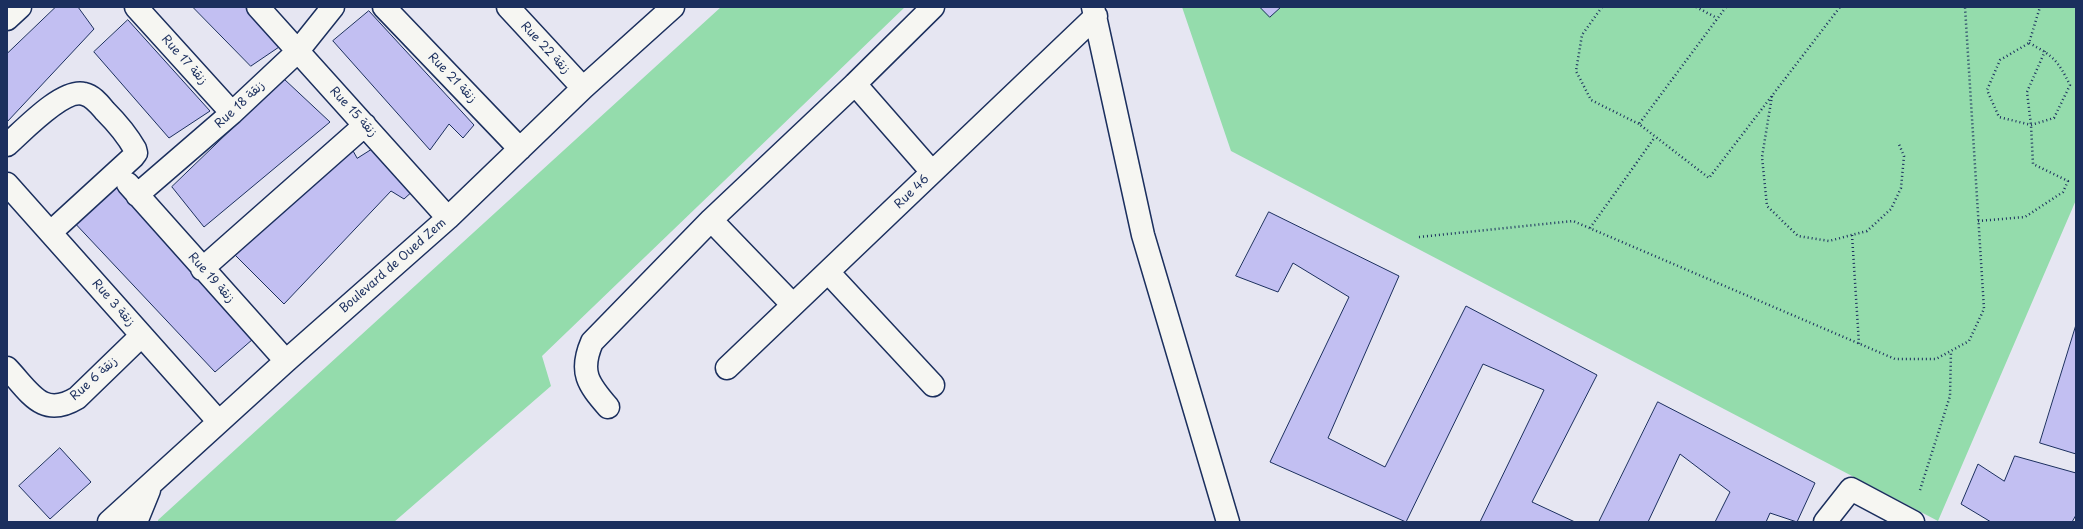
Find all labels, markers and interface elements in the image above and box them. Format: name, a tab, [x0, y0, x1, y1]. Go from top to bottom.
street label: Rue 22 زنقة	[517, 19, 573, 77]
street label: Rue 17 زنقة	[158, 32, 210, 88]
street label: Rue 21 زنقة	[425, 50, 479, 106]
street label: Rue 18 زنقة	[212, 78, 268, 132]
street label: Rue 15 زنقة	[326, 84, 380, 140]
street label: Rue 46	[892, 172, 932, 212]
street label: Boulevard de Oued Zem	[337, 216, 449, 316]
street label: Rue 19 زنقة	[185, 250, 237, 306]
street label: Rue 3 زنقة	[89, 277, 137, 329]
street label: Rue 6 زنقة	[68, 354, 120, 404]

